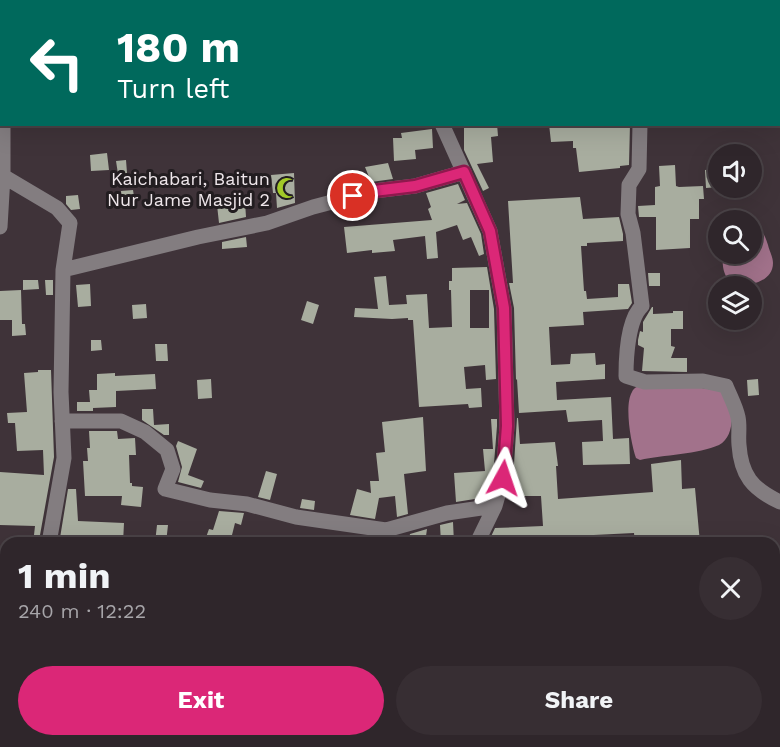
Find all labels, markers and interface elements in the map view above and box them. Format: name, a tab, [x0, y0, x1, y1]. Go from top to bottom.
text: 180 m	[117, 23, 240, 72]
icon: left	[18, 24, 96, 102]
text: Turn left	[117, 73, 229, 105]
map controls	[708, 144, 762, 330]
button: sound	[708, 144, 762, 198]
place label: Kaichabari, Baitun Nur Jame Masjid 2	[107, 168, 270, 210]
pin	[327, 170, 378, 221]
mosque icon: Kaichabari, Baitun Nur Jame Masjid 2	[275, 176, 299, 200]
icon: arrive	[336, 179, 369, 212]
button: search	[708, 210, 762, 264]
button: layers	[708, 276, 762, 330]
position arrow	[471, 446, 535, 510]
text: 1 min	[18, 555, 110, 597]
button: close	[699, 557, 762, 620]
text: 240 m · 12:22	[18, 599, 146, 623]
button: Exit	[18, 666, 384, 735]
button: Share	[396, 666, 762, 735]

